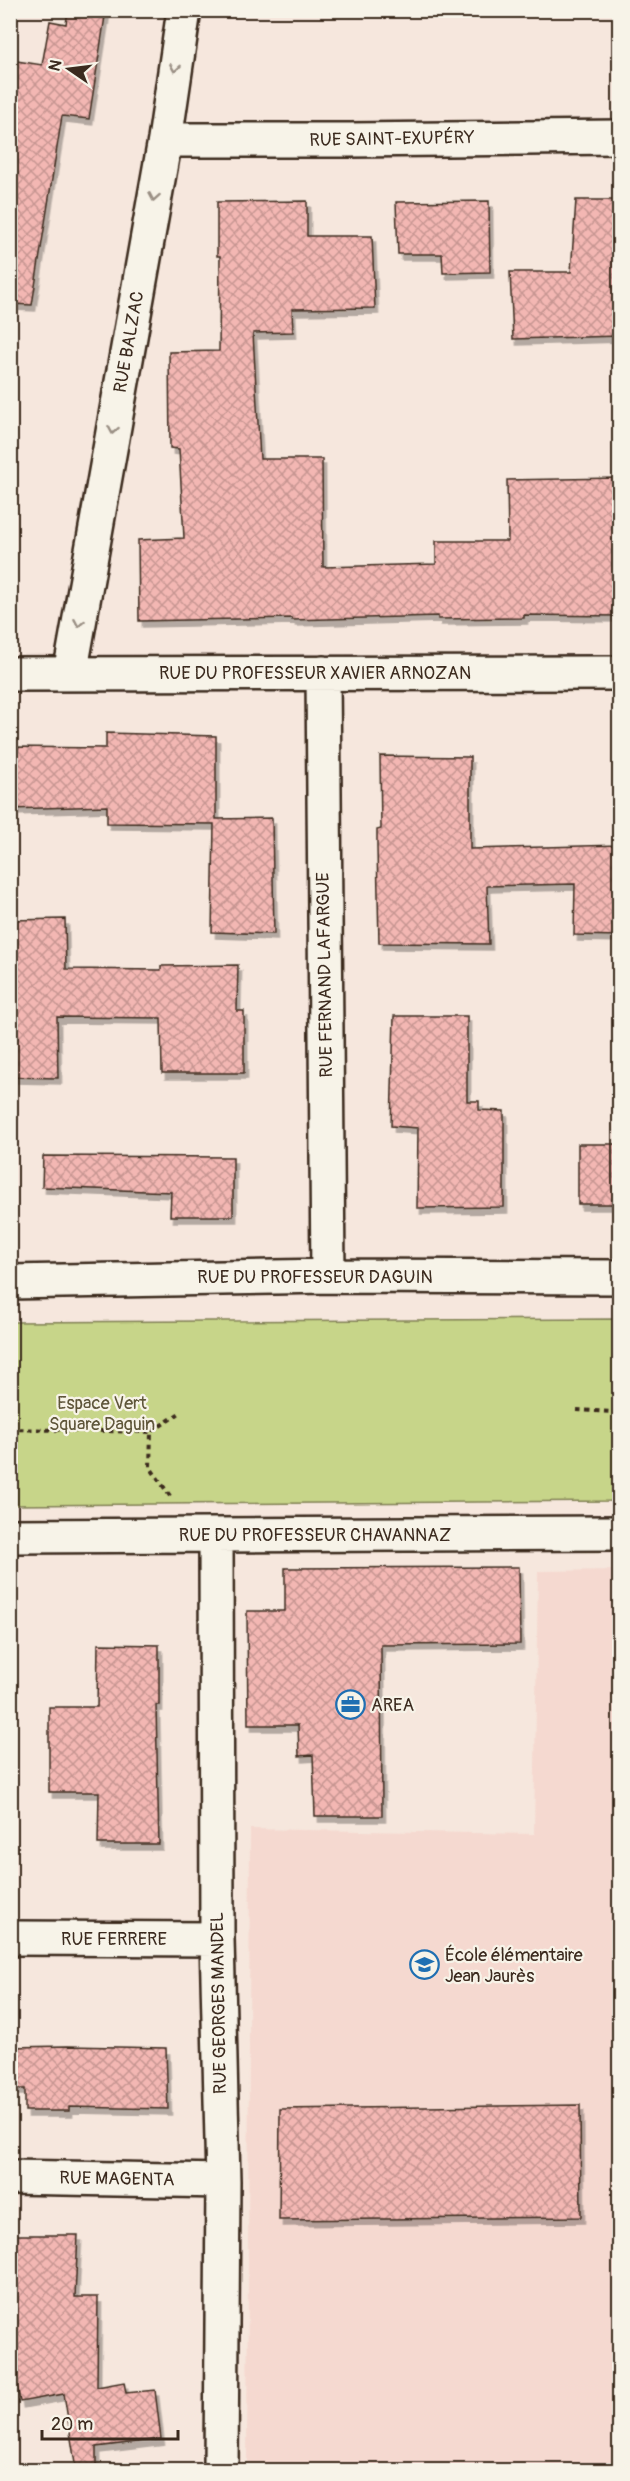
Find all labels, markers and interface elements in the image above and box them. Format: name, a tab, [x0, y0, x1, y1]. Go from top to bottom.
north arrow	[39, 39, 99, 99]
text: N	[44, 58, 66, 73]
one-way arrow	[170, 64, 182, 73]
street label: RUE SAINT-EXUPÉRY	[309, 126, 475, 152]
one-way arrow	[148, 192, 161, 202]
street label: RUE BALZAC	[109, 289, 149, 395]
one-way arrow	[107, 425, 120, 435]
one-way arrow	[74, 618, 86, 627]
street label: RUE DU PROFESSEUR XAVIER ARNOZAN	[159, 662, 471, 685]
street label: RUE FERNAND LAFARGUE	[312, 872, 338, 1078]
street label: RUE DU PROFESSEUR DAGUIN	[197, 1266, 433, 1289]
park label: Espace Vert Square Daguin	[49, 1392, 155, 1436]
street label: RUE DU PROFESSEUR CHAVANNAZ	[179, 1524, 451, 1547]
office icon: AREA	[334, 1689, 366, 1721]
place label: AREA	[371, 1694, 414, 1717]
street label: RUE GEORGES MANDEL	[206, 1912, 232, 2094]
street label: RUE FERRERE	[61, 1928, 167, 1951]
place label: École élémentaire Jean Jaurès	[445, 1944, 583, 1988]
school or university icon: École élémentaire Jean Jaurès	[408, 1949, 440, 1981]
street label: RUE MAGENTA	[59, 2166, 175, 2192]
scale bar	[42, 2403, 178, 2441]
text: 20 m	[51, 2413, 93, 2436]

